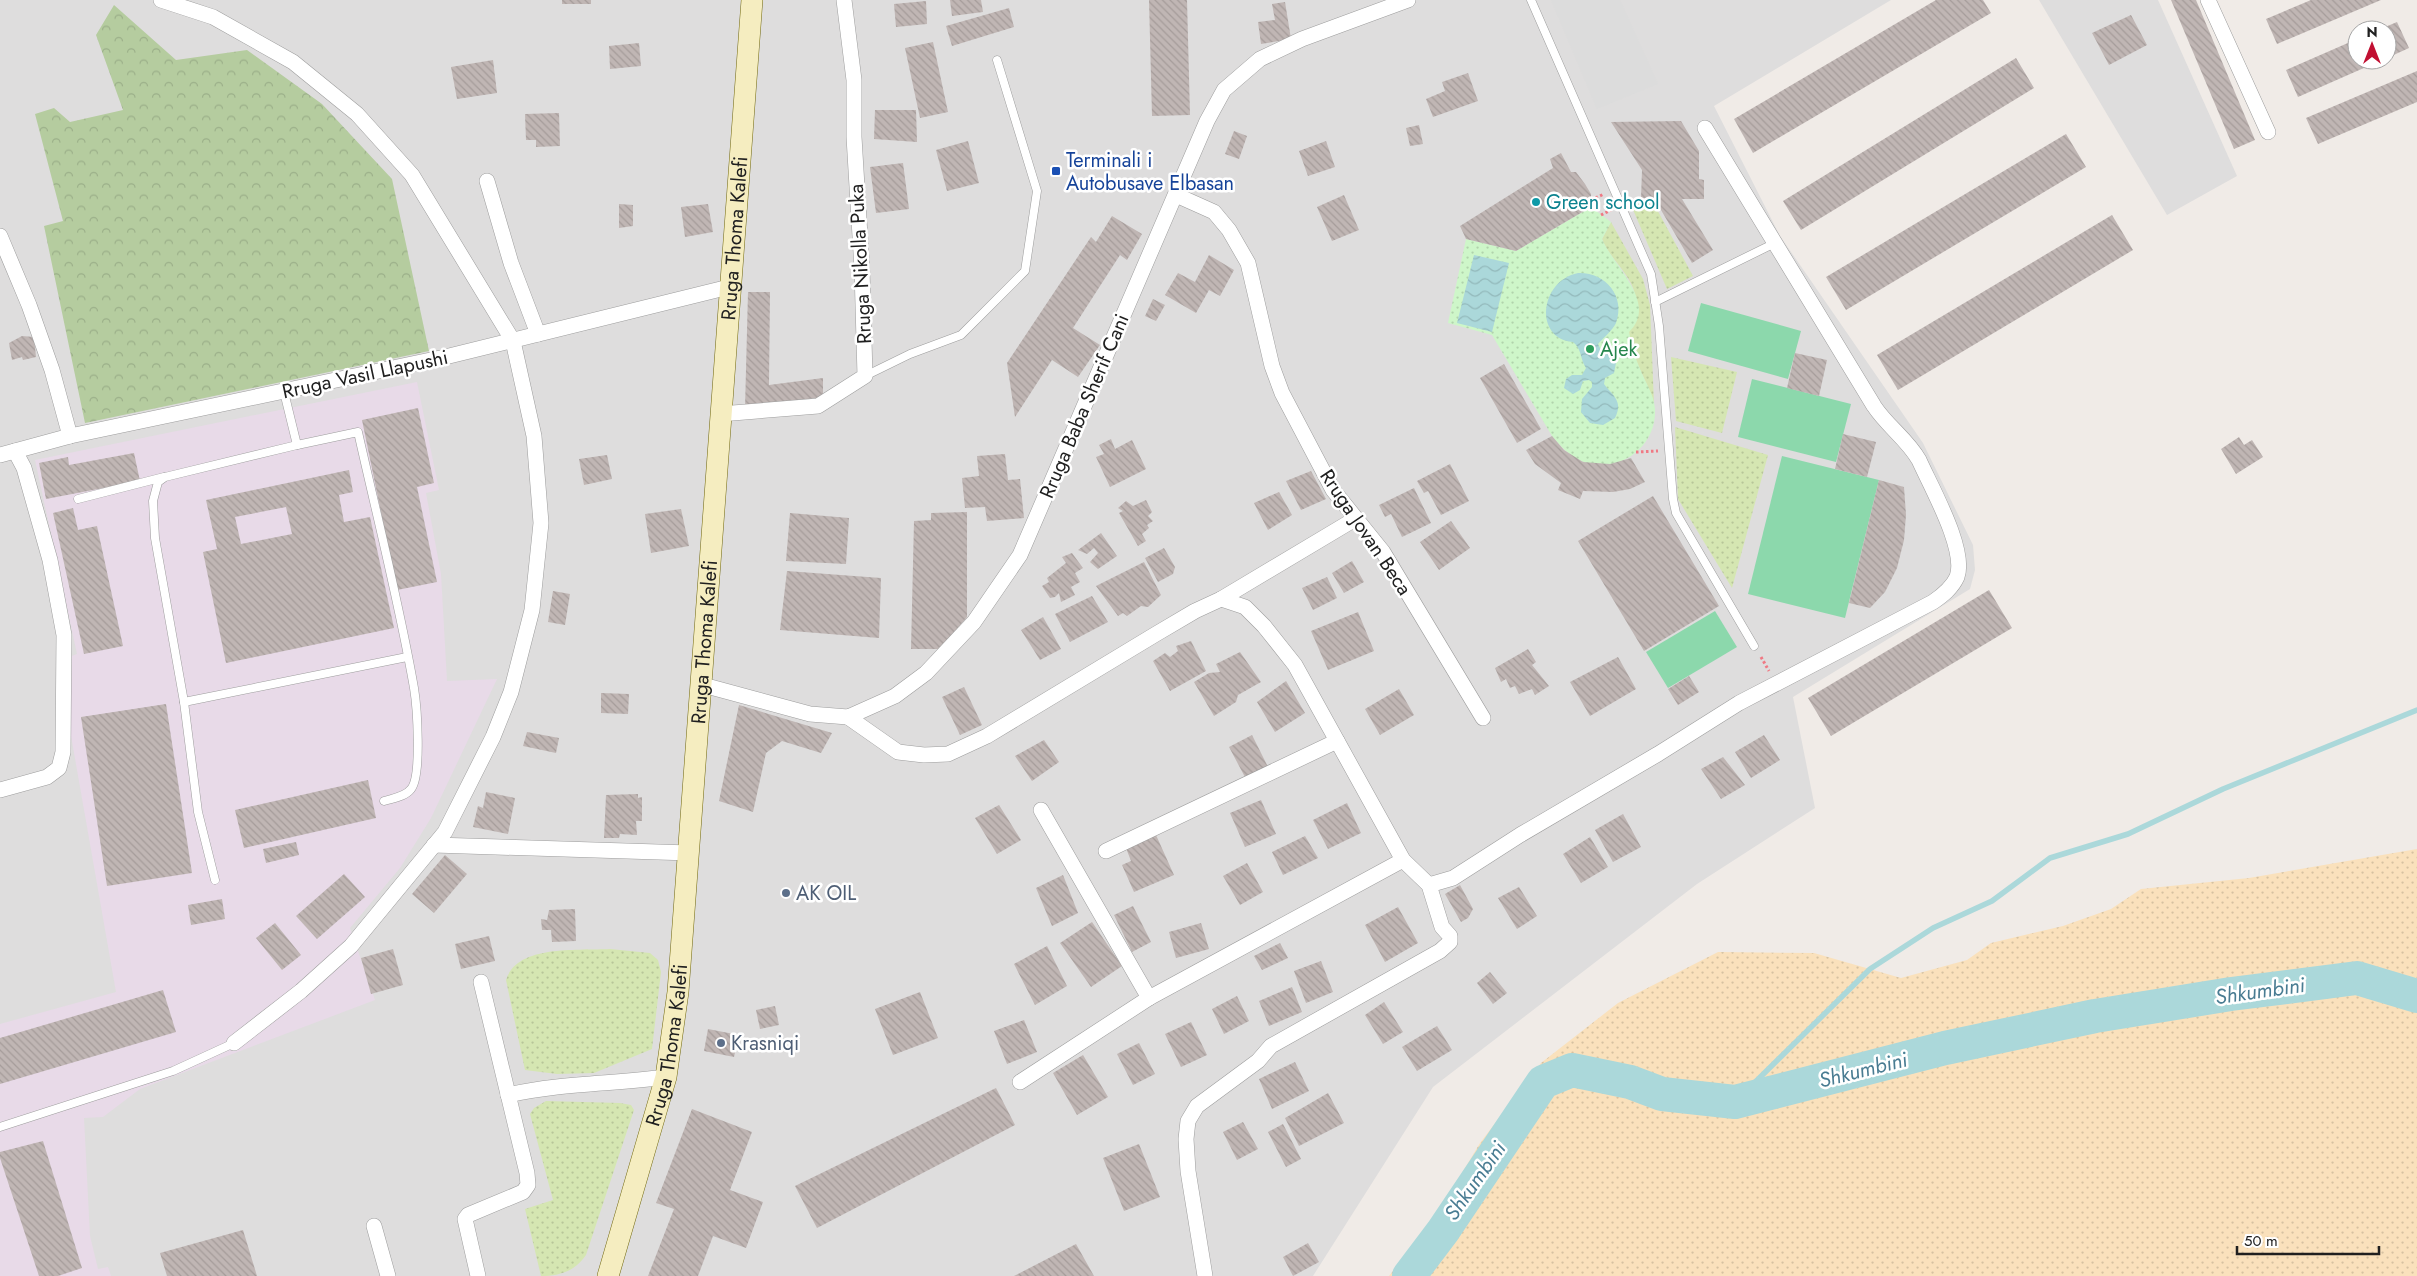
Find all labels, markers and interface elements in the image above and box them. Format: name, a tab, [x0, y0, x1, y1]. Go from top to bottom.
north arrow	[2347, 20, 2397, 70]
text: N	[2366, 22, 2378, 42]
place label: Terminali i Autobusave Elbasan	[1066, 146, 1234, 198]
street label: Rruga Thoma Kalefi	[714, 155, 755, 321]
marker: Terminali i Autobusave Elbasan	[1050, 165, 1062, 177]
street label: Rruga Nikolla Puka	[842, 183, 879, 345]
place label: Green school	[1546, 188, 1660, 217]
marker: Green school	[1530, 196, 1542, 208]
street label: Rruga Baba Sherif Cani	[1032, 309, 1136, 503]
place label: Ajek	[1600, 335, 1638, 364]
street label: Rruga Vasil Llapushi	[279, 343, 451, 406]
marker: Ajek	[1584, 343, 1596, 355]
street label: Rruga Jovan Beca	[1313, 463, 1419, 601]
street label: Rruga Thoma Kalefi	[684, 559, 725, 725]
place label: AK OIL	[796, 879, 856, 908]
marker: AK OIL	[780, 887, 792, 899]
street label: Rruga Thoma Kalefi	[638, 963, 695, 1130]
water label: Shkumbini	[2213, 970, 2307, 1012]
place label: Krasniqi	[731, 1029, 799, 1058]
marker: Krasniqi	[715, 1037, 727, 1049]
water label: Shkumbini	[1816, 1044, 1911, 1095]
water label: Shkumbini	[1437, 1135, 1514, 1227]
scale bar	[2237, 1224, 2380, 1256]
text: 50 m	[2244, 1230, 2278, 1252]

